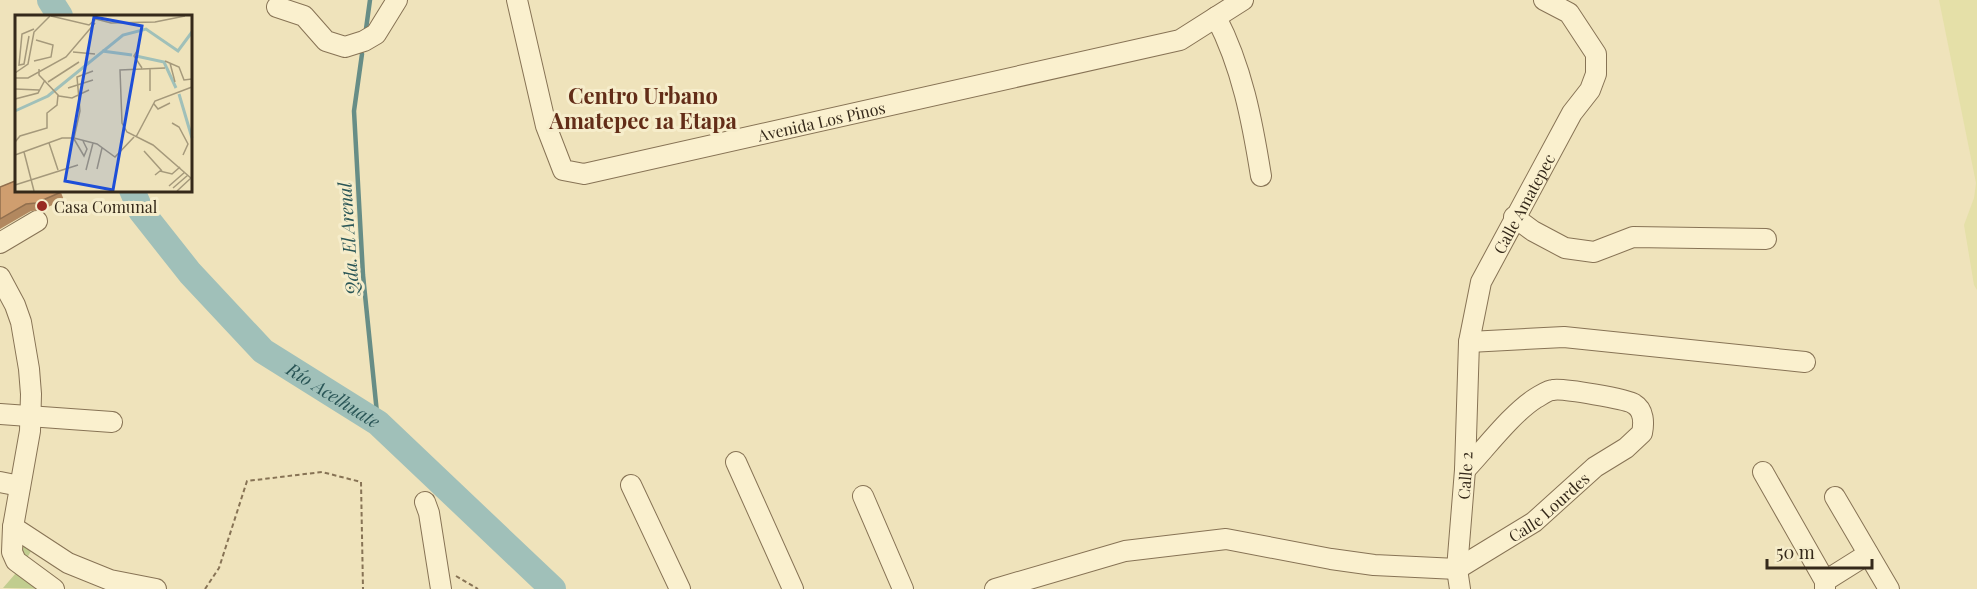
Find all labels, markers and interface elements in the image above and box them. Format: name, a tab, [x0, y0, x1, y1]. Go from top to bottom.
inset map	[15, 15, 192, 192]
district label: Centro Urbano Amatepec 1a Etapa	[548, 80, 737, 135]
street label: Avenida Los Pinos	[754, 96, 887, 145]
street label: Calle Amatepec	[1488, 150, 1559, 257]
water label: Qda. El Arenal	[332, 181, 364, 297]
place label: Casa Comunal	[54, 196, 158, 217]
marker: Casa Comunal	[35, 199, 49, 213]
water label: Río Acelhuate	[282, 356, 385, 434]
street label: Calle 2	[1452, 451, 1476, 500]
street label: Calle Lourdes	[1504, 467, 1593, 546]
scale bar	[1767, 532, 1872, 570]
text: 50 m	[1776, 540, 1815, 564]

